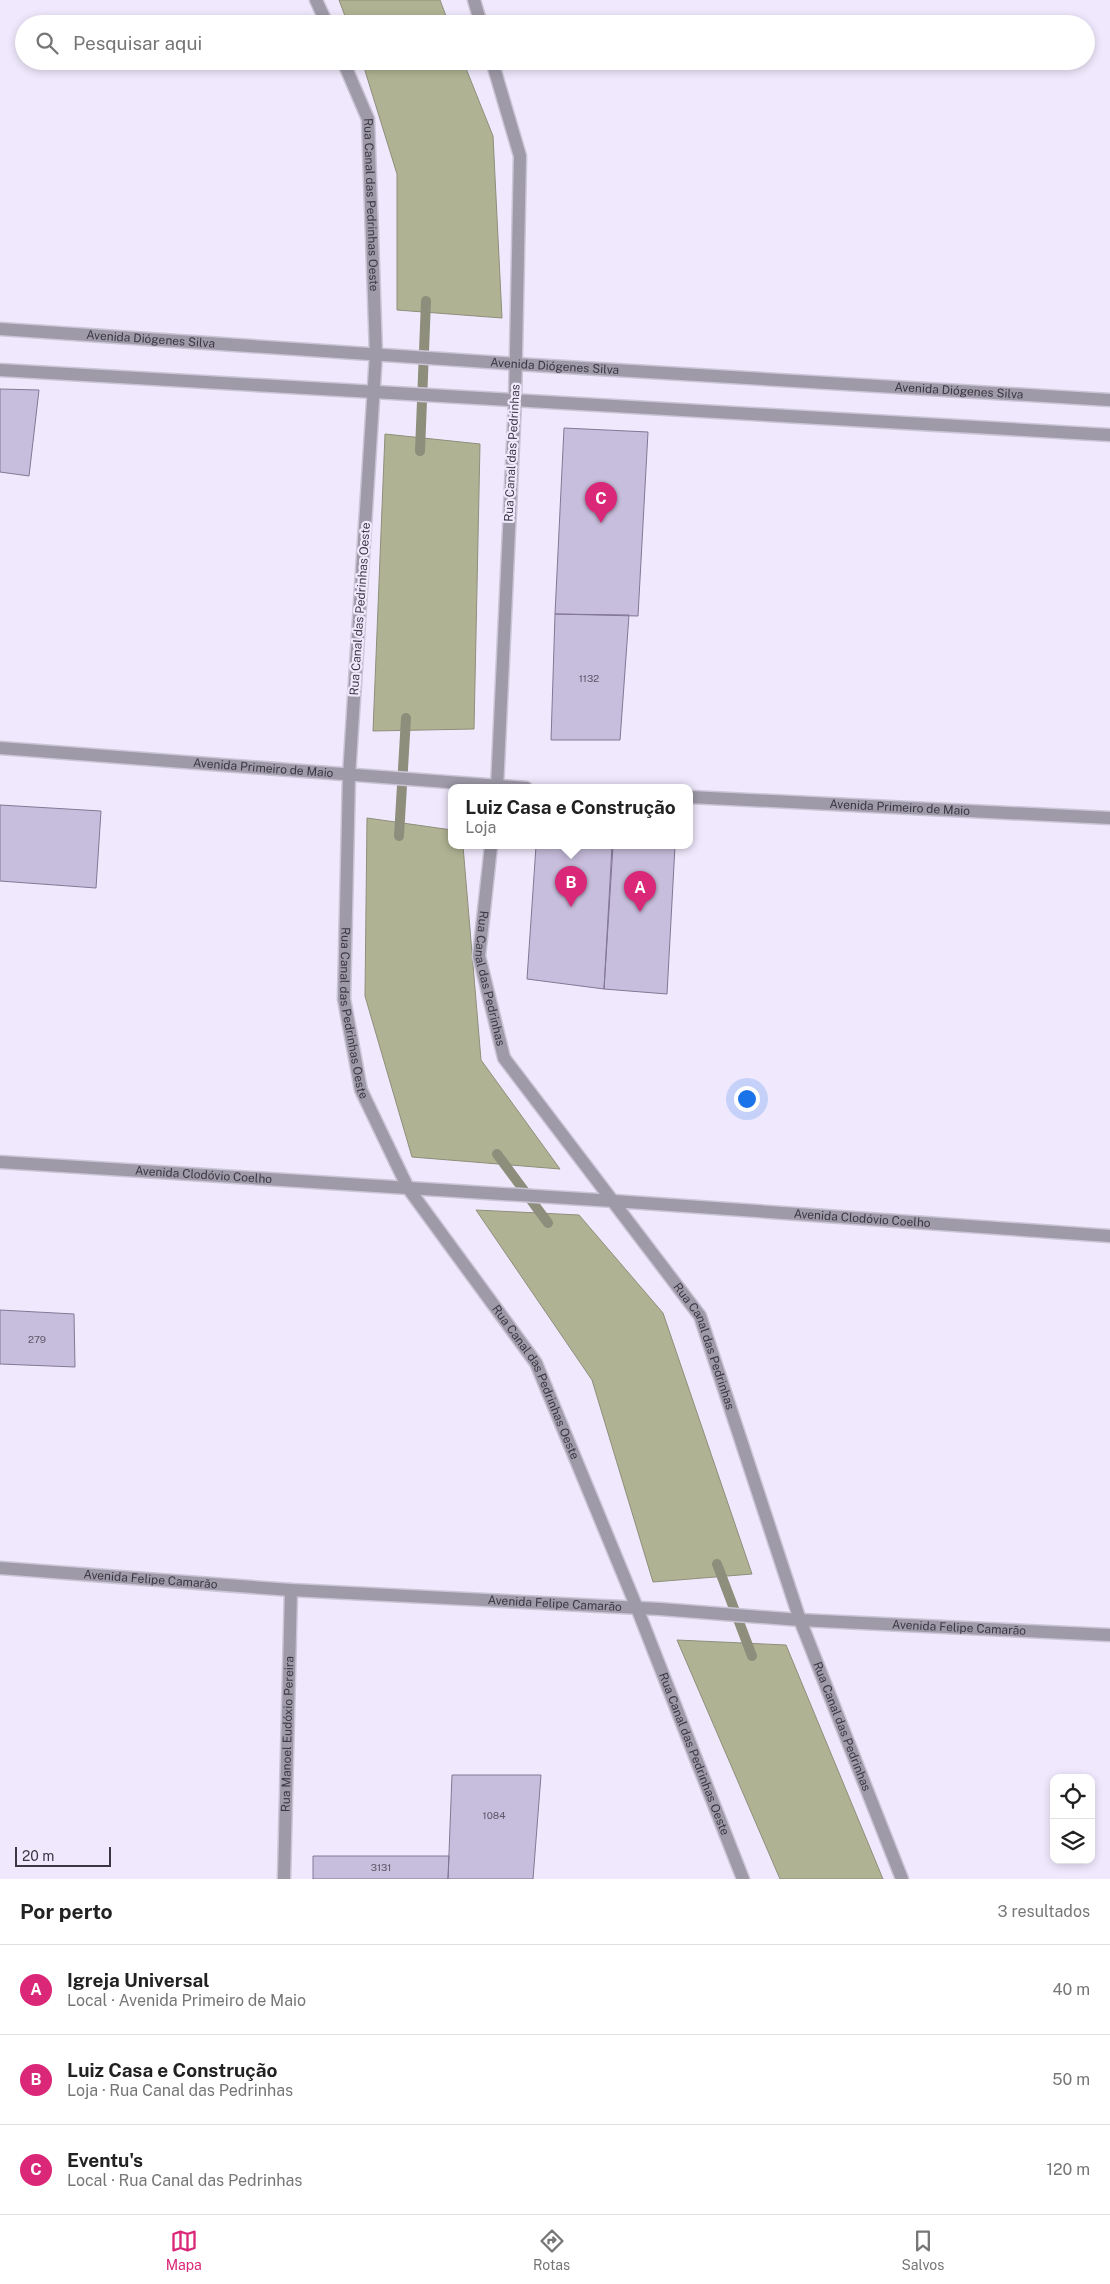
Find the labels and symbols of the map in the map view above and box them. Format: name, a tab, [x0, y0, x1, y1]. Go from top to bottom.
street label: Rua Canal das Pedrinhas Oeste	[361, 118, 381, 292]
street label: Avenida Diógenes Silva	[86, 328, 216, 351]
street label: Avenida Diógenes Silva	[490, 355, 620, 377]
street label: Avenida Diógenes Silva	[894, 380, 1024, 402]
street label: Rua Canal das Pedrinhas	[501, 384, 523, 522]
pin: C	[585, 482, 617, 523]
street label: Rua Canal das Pedrinhas Oeste	[347, 522, 373, 696]
house number: 1132	[579, 672, 599, 684]
street label: Avenida Primeiro de Maio	[193, 756, 334, 780]
street label: Avenida Primeiro de Maio	[829, 797, 971, 818]
pin: B	[555, 866, 587, 907]
pin: A	[624, 871, 656, 912]
street label: Rua Canal das Pedrinhas	[472, 910, 508, 1047]
street label: Rua Canal das Pedrinhas Oeste	[337, 927, 371, 1101]
your location	[734, 1086, 760, 1112]
street label: Avenida Clodóvio Coelho	[135, 1164, 273, 1186]
street label: Avenida Clodóvio Coelho	[793, 1207, 931, 1230]
street label: Rua Canal das Pedrinhas	[670, 1280, 737, 1412]
street label: Rua Canal das Pedrinhas Oeste	[489, 1302, 582, 1462]
house number: 279	[28, 1333, 46, 1345]
street label: Avenida Felipe Camarão	[83, 1567, 218, 1591]
street label: Avenida Felipe Camarão	[487, 1593, 622, 1614]
street label: Avenida Felipe Camarão	[892, 1617, 1027, 1638]
street label: Rua Manoel Eudóxio Pereira	[279, 1656, 296, 1812]
street label: Rua Canal das Pedrinhas	[810, 1660, 874, 1793]
street label: Rua Canal das Pedrinhas Oeste	[656, 1671, 732, 1837]
house number: 1084	[483, 1809, 505, 1821]
scale bar	[15, 1844, 111, 1867]
house number: 3131	[371, 1861, 391, 1873]

